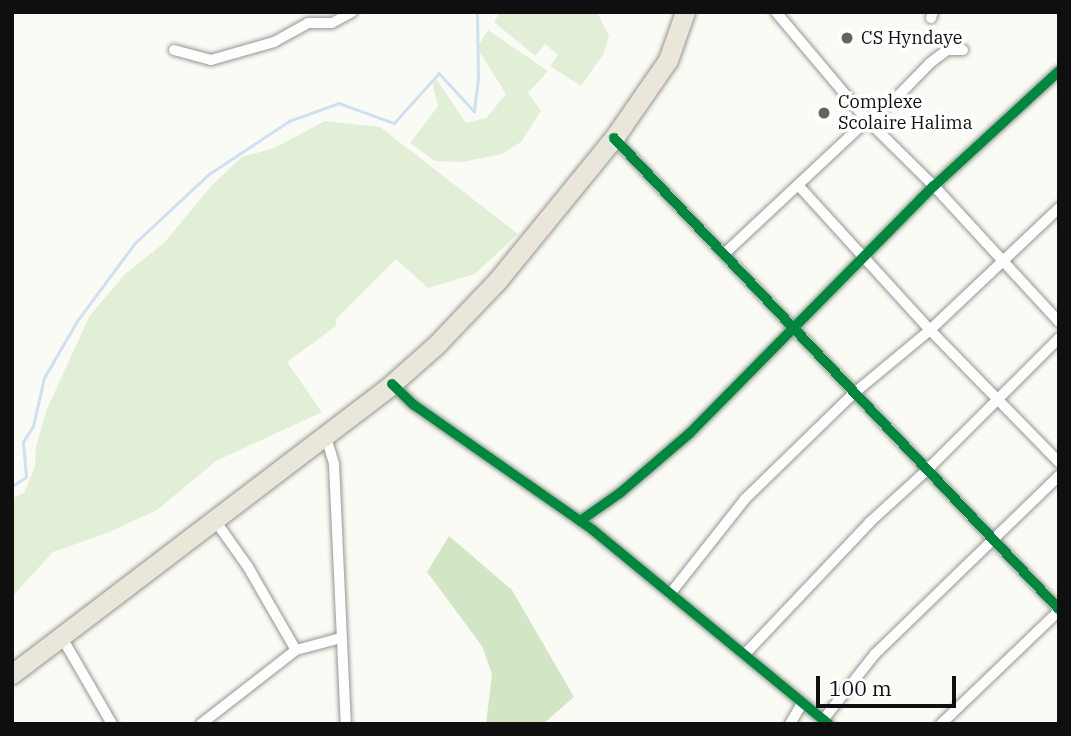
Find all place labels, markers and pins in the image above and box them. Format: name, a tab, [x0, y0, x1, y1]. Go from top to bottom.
place label: CS Hyndaye	[861, 27, 962, 49]
marker: CS Hyndaye	[839, 30, 855, 46]
place label: Complexe Scolaire Halima	[838, 92, 973, 134]
marker: Complexe Scolaire Halima	[816, 105, 832, 121]

